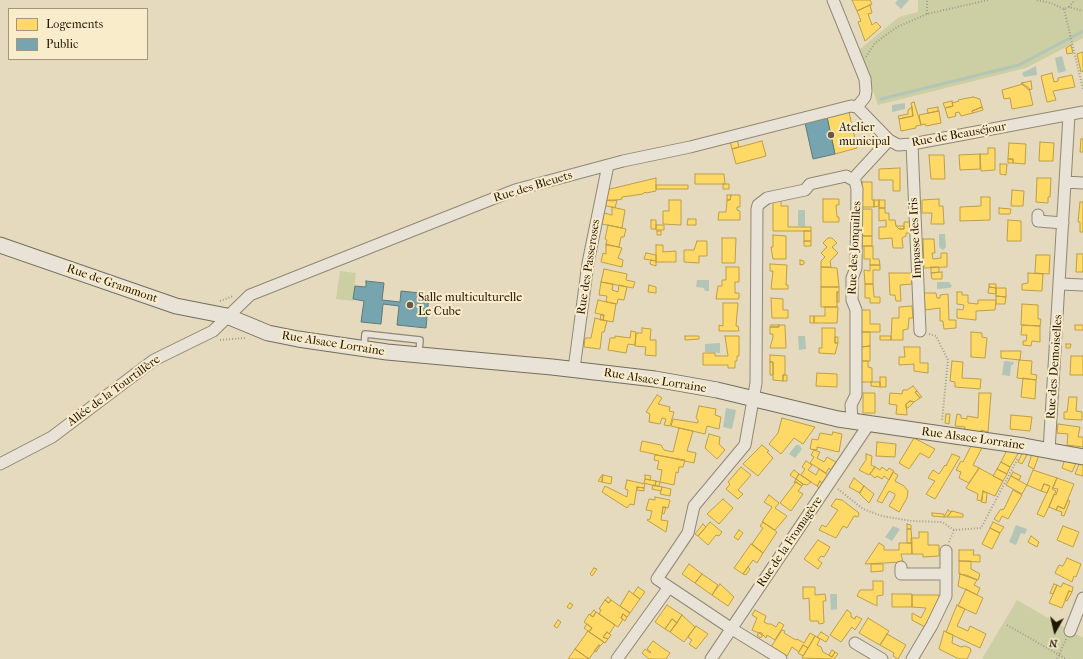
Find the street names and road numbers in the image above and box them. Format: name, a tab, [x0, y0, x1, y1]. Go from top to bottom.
street label: Rue de Beauséjour	[910, 120, 1008, 150]
street label: Rue des Bleuets	[492, 168, 574, 206]
street label: Impasse des Iris	[907, 197, 925, 279]
street label: Rue des Jonquilles	[845, 201, 865, 295]
street label: Rue des Passeroses	[574, 218, 604, 316]
street label: Rue de Grammont	[65, 262, 159, 306]
street label: Rue des Demoiselles	[1044, 314, 1066, 420]
street label: Rue Alsace Lorraine	[280, 329, 386, 359]
street label: Allée de la Tourtillère	[65, 352, 163, 430]
street label: Rue Alsace Lorraine	[602, 366, 708, 396]
street label: Rue Alsace Lorraine	[920, 425, 1026, 453]
street label: Rue de la Fromagère	[754, 494, 826, 590]

